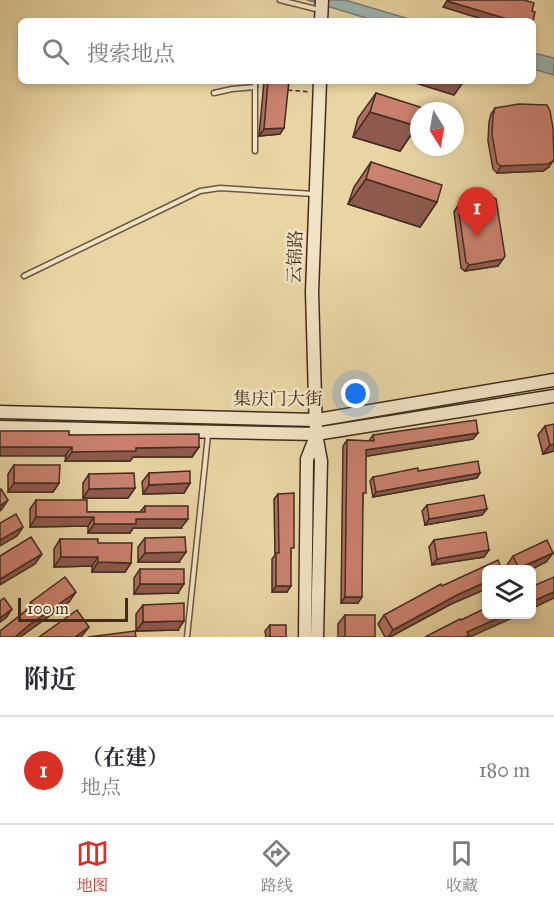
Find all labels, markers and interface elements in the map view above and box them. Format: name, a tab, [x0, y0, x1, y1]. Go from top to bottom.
search box	[18, 18, 536, 84]
icon: search	[39, 35, 72, 68]
text: 搜索地点	[87, 40, 175, 67]
north arrow	[410, 102, 464, 156]
pin: 1	[458, 188, 496, 237]
street label: 云锦路	[283, 230, 307, 284]
your location	[341, 379, 370, 408]
street label: 集庆门大街	[233, 388, 323, 410]
map controls	[482, 565, 536, 619]
button: layers	[482, 565, 536, 619]
scale bar	[18, 595, 128, 622]
text: 100 m	[27, 599, 69, 618]
text: 附近	[24, 663, 76, 695]
text: （在建）	[81, 744, 169, 771]
text: 1	[40, 758, 47, 782]
text: 180 m	[479, 758, 530, 782]
text: 地点	[81, 775, 121, 799]
tab: 地图	[76, 837, 109, 896]
tab: 路线	[260, 837, 293, 896]
tab: 收藏	[445, 837, 478, 896]

